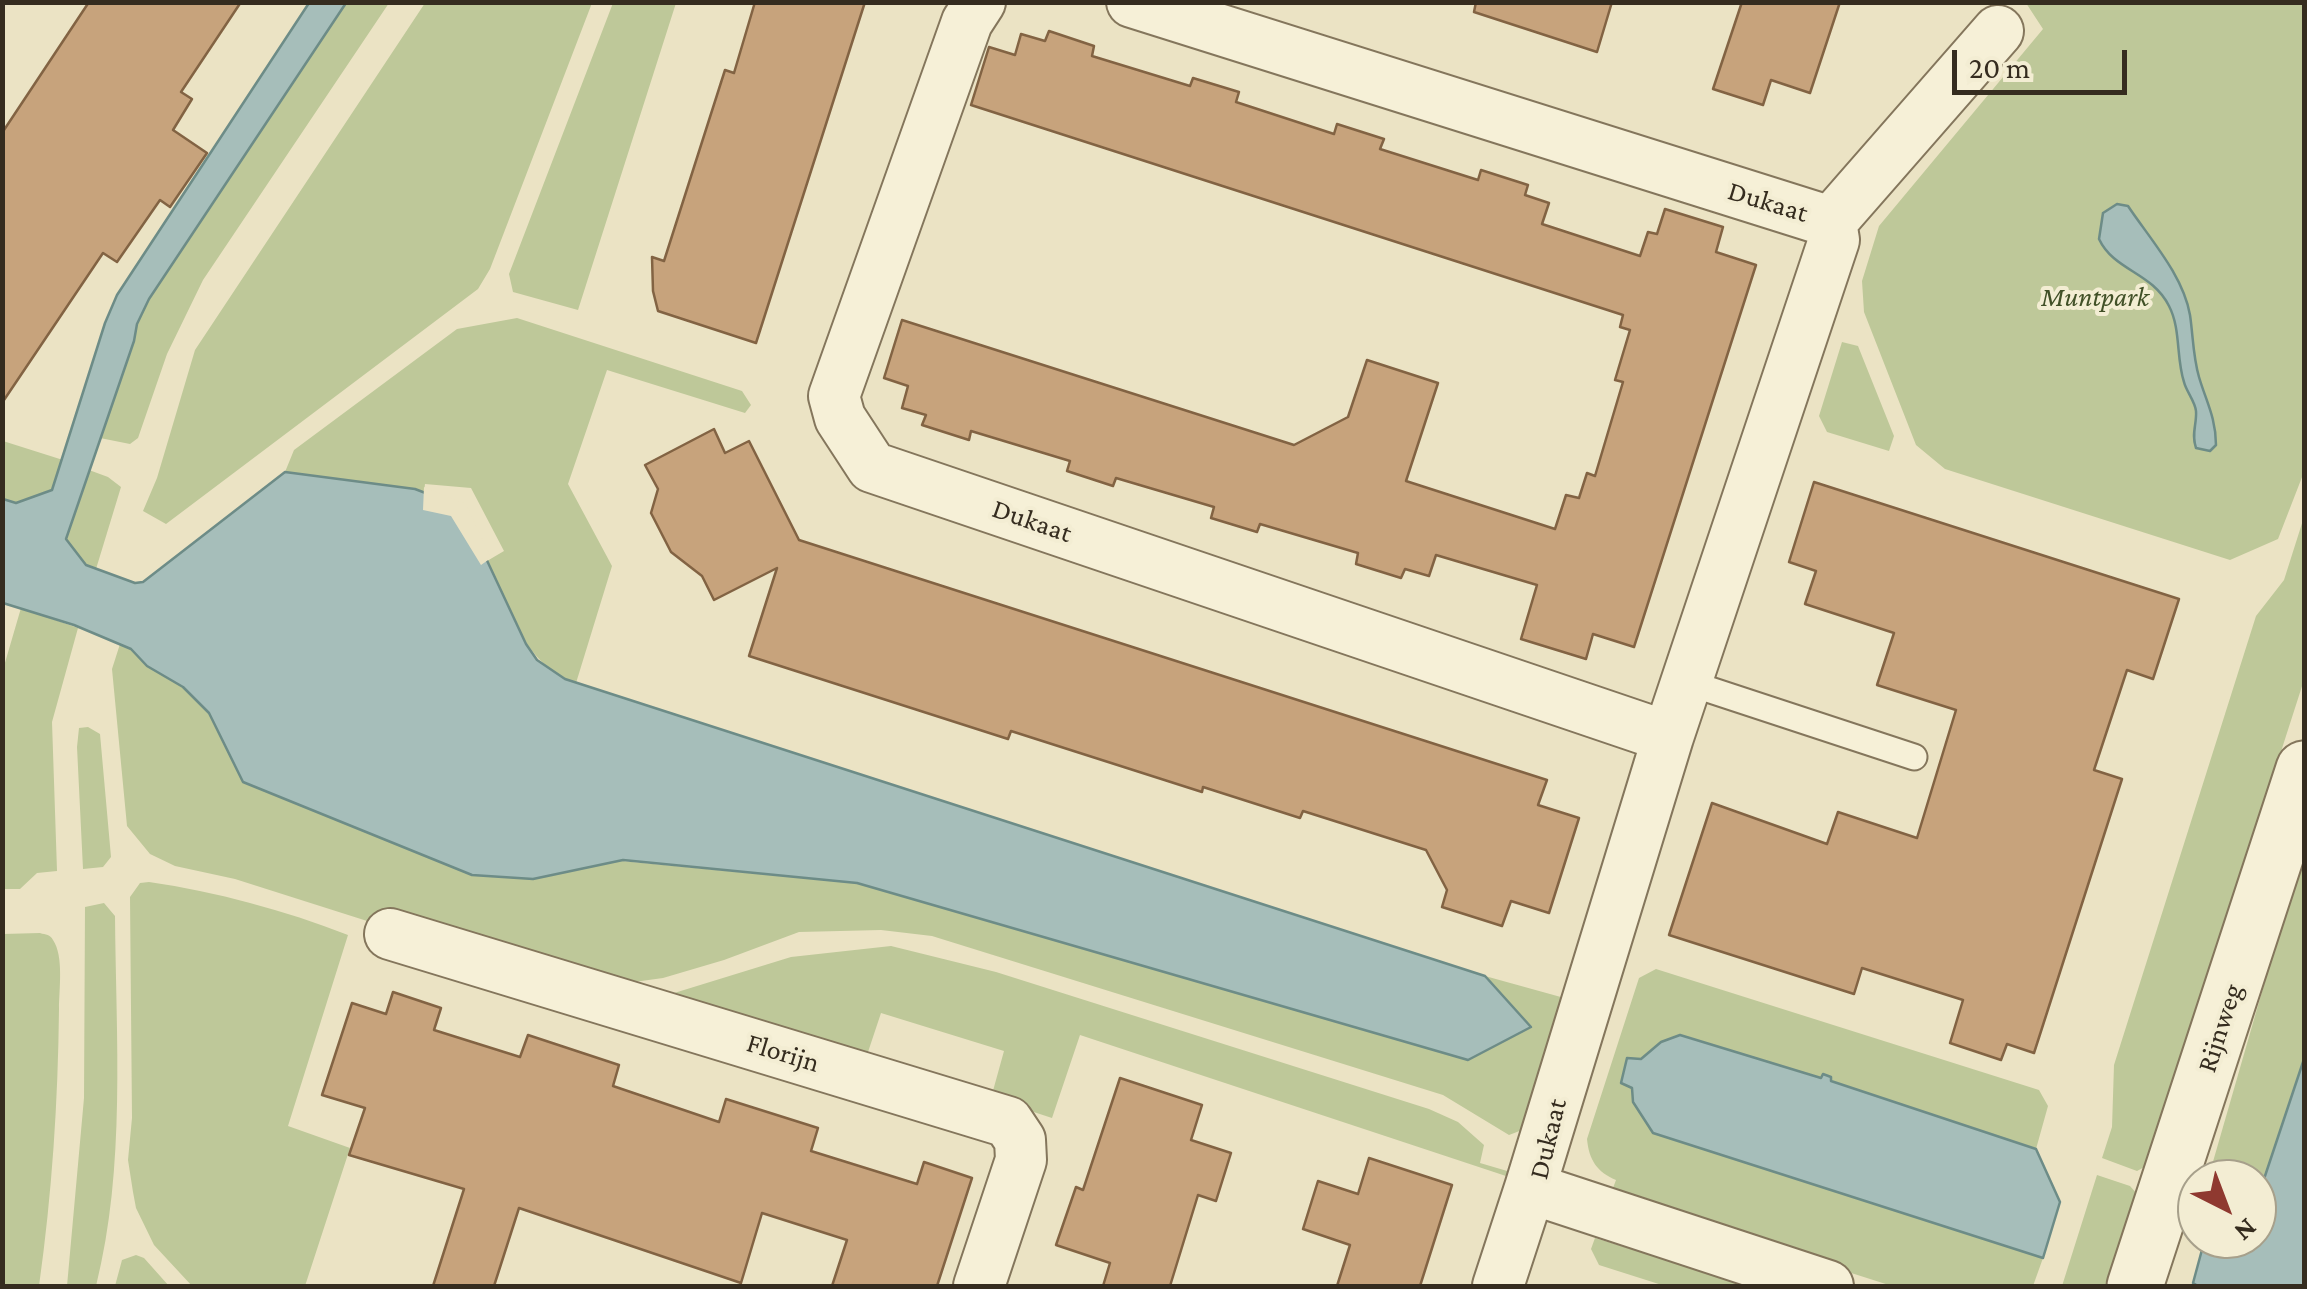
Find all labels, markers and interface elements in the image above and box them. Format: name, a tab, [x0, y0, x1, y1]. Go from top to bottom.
scale bar	[1957, 30, 2132, 92]
text: 20 m	[1969, 51, 2030, 84]
street label: Dukaat	[1724, 174, 1812, 230]
park label: Muntpark	[2041, 280, 2149, 314]
street label: Dukaat	[988, 492, 1076, 550]
street label: Rijnweg	[2190, 980, 2250, 1076]
street label: Florijn	[743, 1026, 823, 1080]
street label: Dukaat	[1522, 1095, 1574, 1183]
north arrow	[2177, 1159, 2277, 1259]
text: N	[2229, 1212, 2264, 1248]

